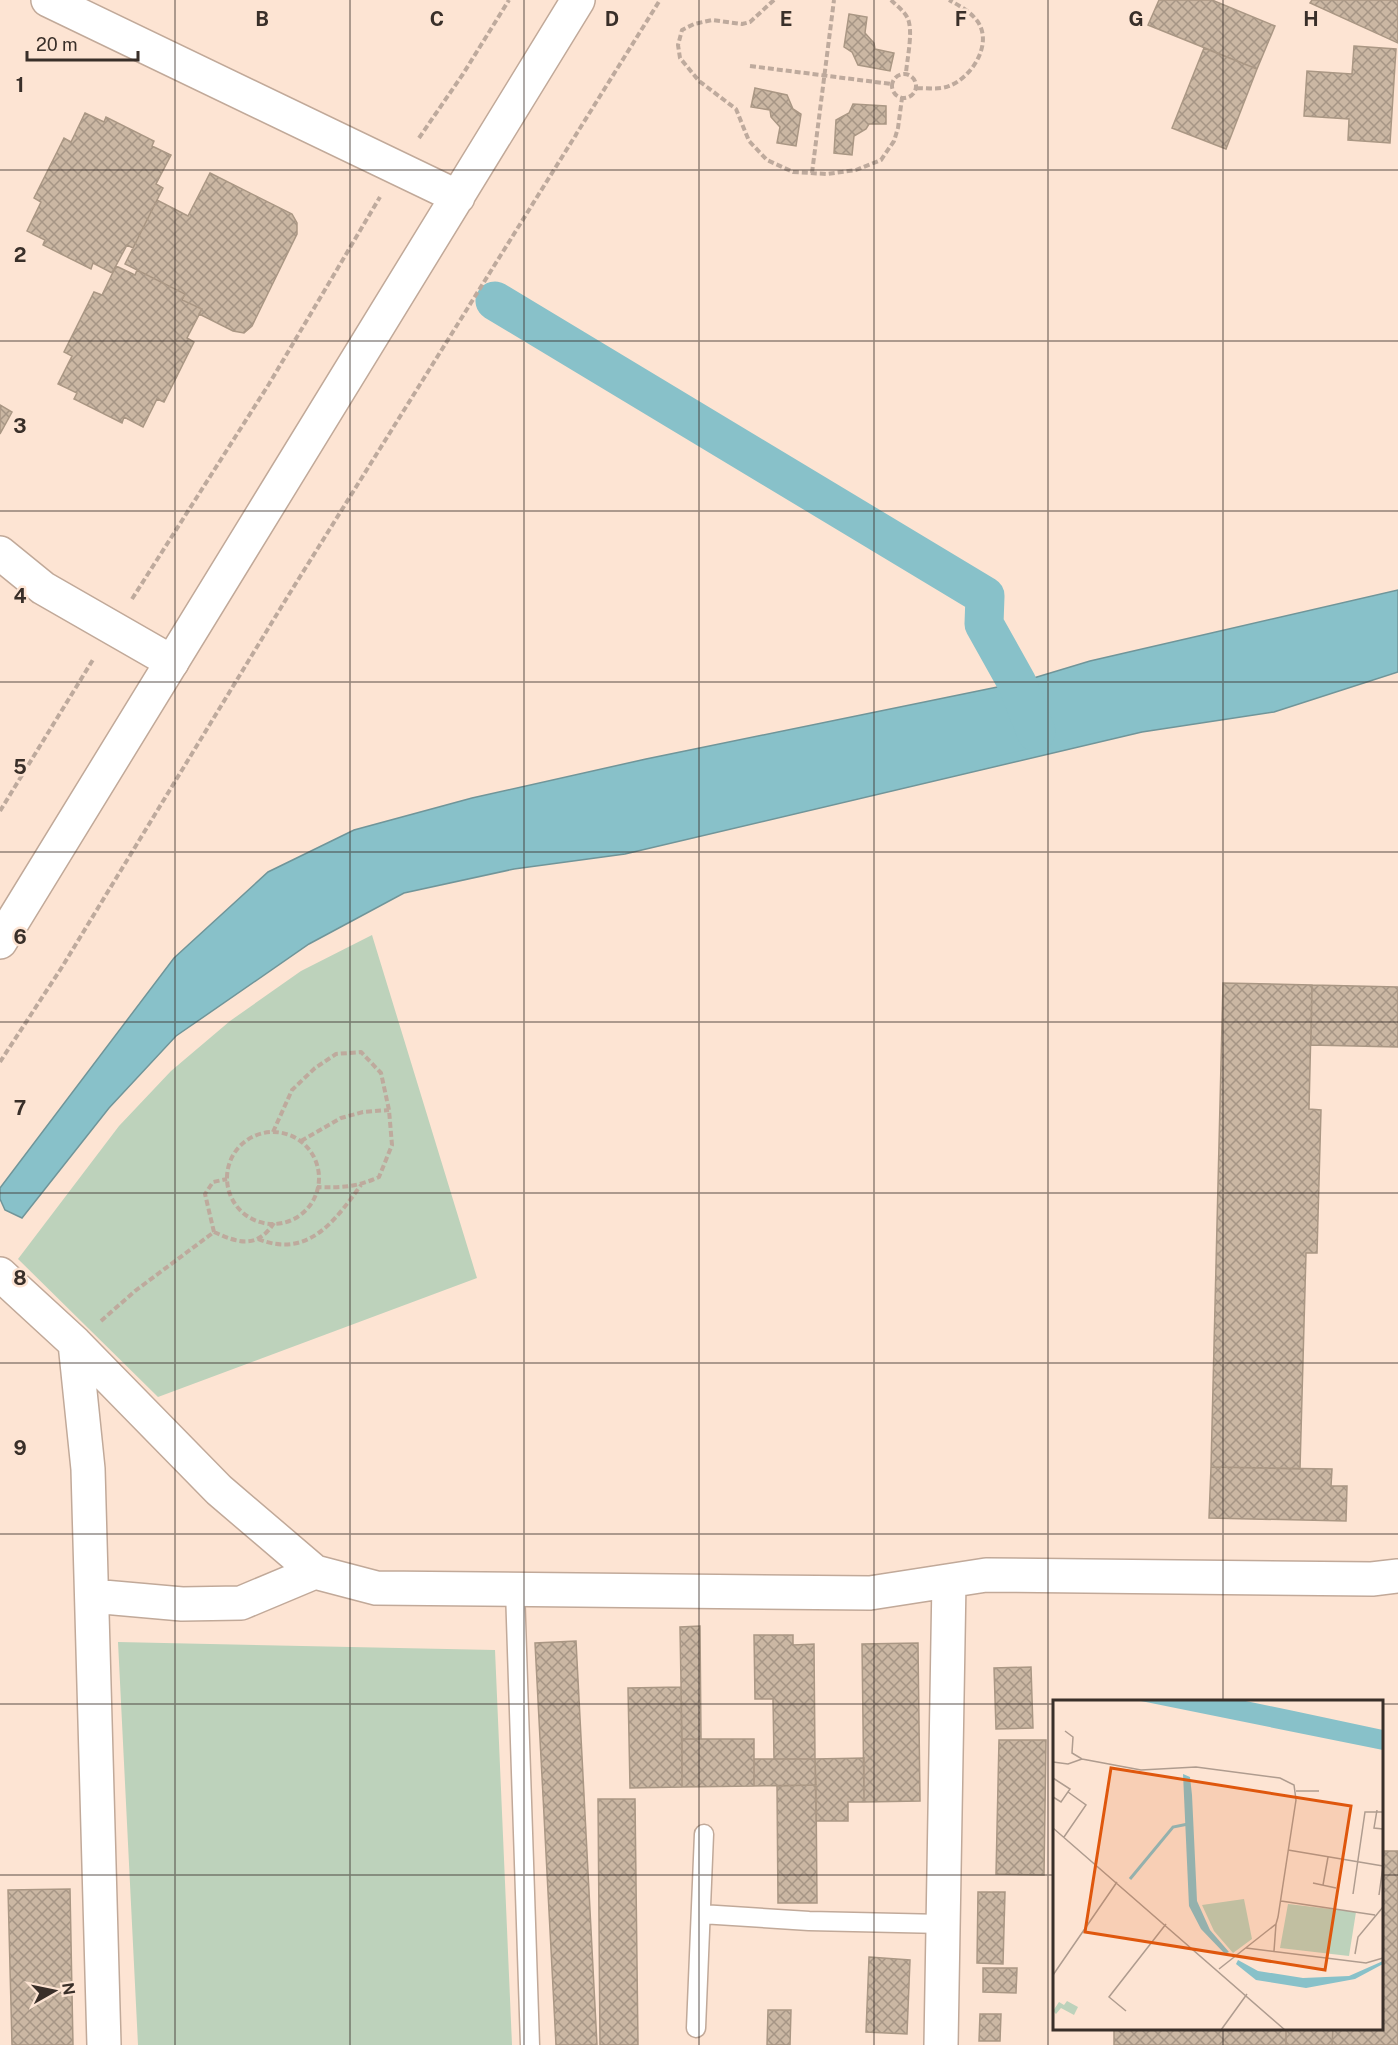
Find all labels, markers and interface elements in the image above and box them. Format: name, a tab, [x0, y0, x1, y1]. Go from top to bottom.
text: B	[255, 7, 269, 31]
text: C	[430, 7, 444, 31]
text: D	[605, 7, 619, 31]
text: E	[780, 7, 792, 31]
text: F	[955, 7, 967, 31]
text: G	[1128, 7, 1144, 31]
text: H	[1303, 7, 1319, 31]
scale bar	[27, 24, 138, 62]
text: 20 m	[36, 34, 78, 55]
text: 1	[16, 73, 24, 97]
text: 2	[14, 243, 26, 267]
text: 3	[13, 414, 27, 438]
text: 4	[13, 584, 27, 608]
text: 5	[13, 755, 27, 779]
text: 6	[13, 925, 27, 949]
text: 7	[14, 1096, 26, 1120]
text: 8	[13, 1266, 27, 1290]
text: 9	[13, 1436, 27, 1460]
inset map	[1053, 1700, 1383, 2030]
north arrow	[24, 1961, 84, 2021]
text: N	[58, 1981, 79, 1996]

